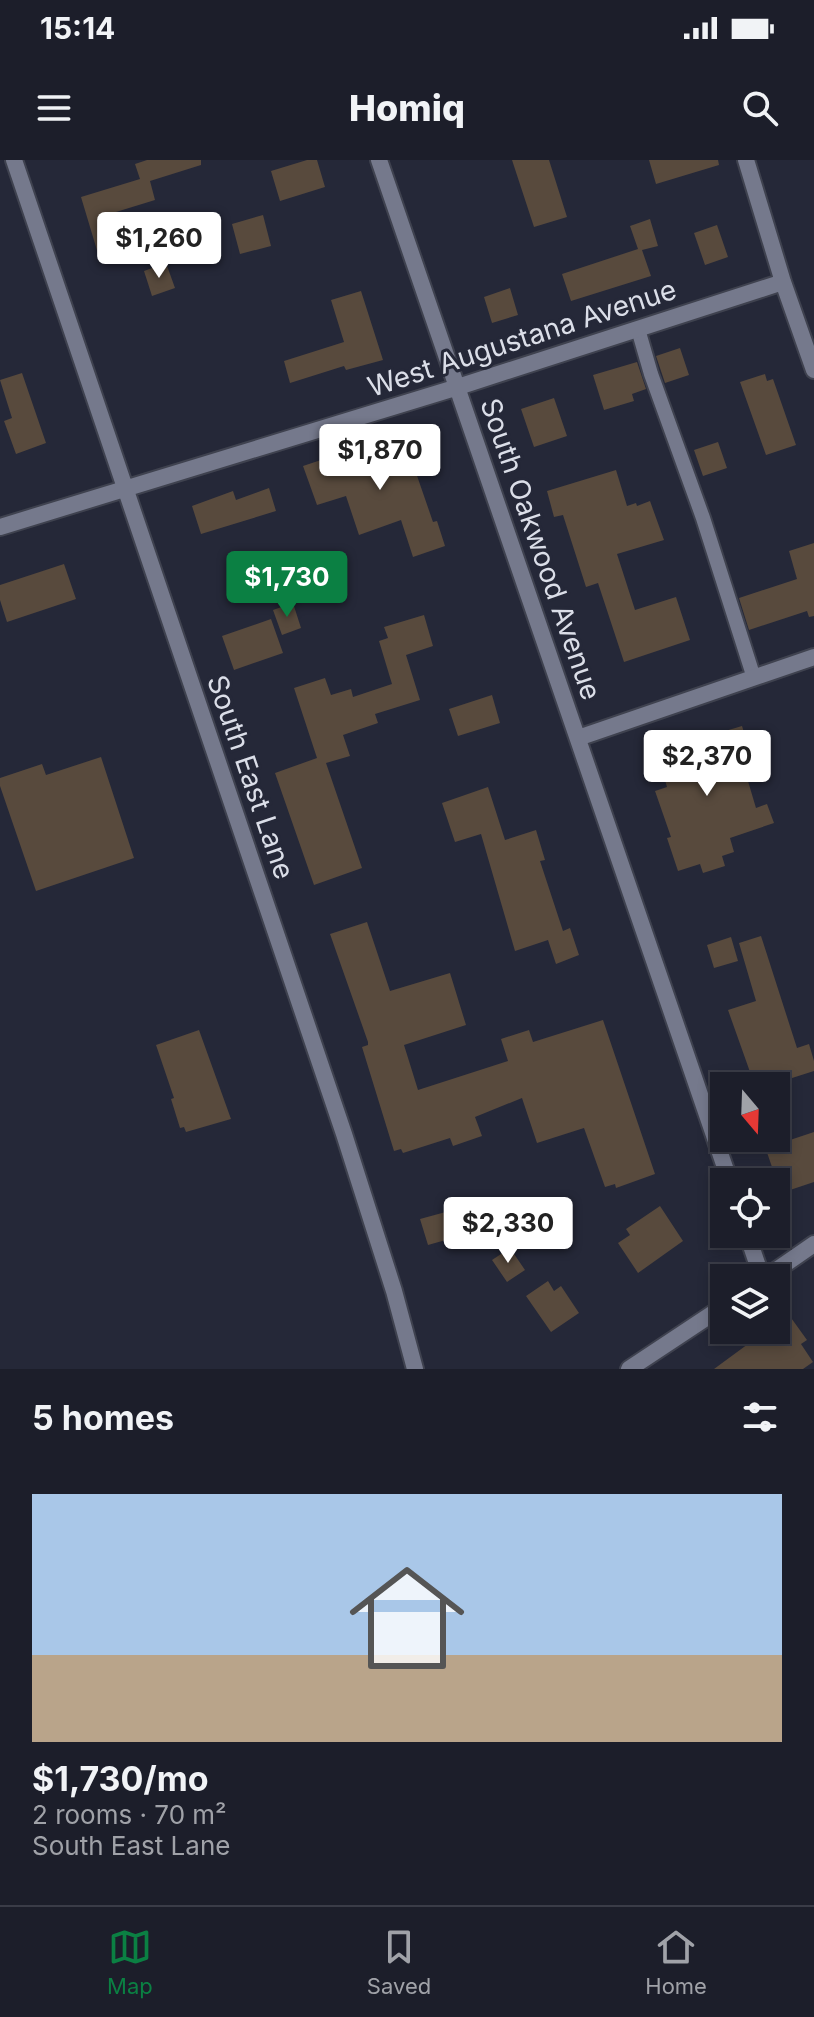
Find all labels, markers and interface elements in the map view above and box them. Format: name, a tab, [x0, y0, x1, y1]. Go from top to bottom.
text: 15:14	[40, 10, 115, 46]
icon: menu	[32, 86, 76, 130]
text: Homiq	[349, 86, 465, 130]
icon: search	[738, 86, 782, 130]
pin: $1,260	[94, 212, 224, 280]
text: $1,260	[115, 222, 203, 253]
street label: West Augustana Avenue	[364, 272, 680, 404]
street label: South Oakwood Avenue	[473, 394, 609, 704]
pin: $1,870	[315, 424, 445, 492]
text: $1,870	[337, 434, 423, 465]
pin: $1,730	[222, 551, 352, 619]
text: $1,730	[244, 561, 330, 592]
street label: South East Lane	[200, 670, 302, 884]
pin: $2,370	[642, 730, 772, 798]
text: $2,370	[662, 740, 752, 771]
north arrow	[710, 1072, 790, 1152]
map controls	[710, 1072, 790, 1344]
button: locate	[710, 1168, 790, 1248]
pin: $2,330	[443, 1197, 573, 1265]
text: $2,330	[462, 1207, 554, 1238]
button: layers	[710, 1264, 790, 1344]
icon: filters	[738, 1395, 782, 1439]
text: 5 homes	[32, 1397, 174, 1438]
icon: home	[335, 1546, 479, 1690]
text: $1,730/mo	[32, 1758, 209, 1799]
text: 2 rooms · 70 m²	[32, 1799, 227, 1830]
text: South East Lane	[32, 1830, 230, 1861]
tab: Map	[107, 1925, 153, 1999]
tab: Saved	[367, 1925, 431, 1999]
tab: Home	[645, 1925, 707, 1999]

